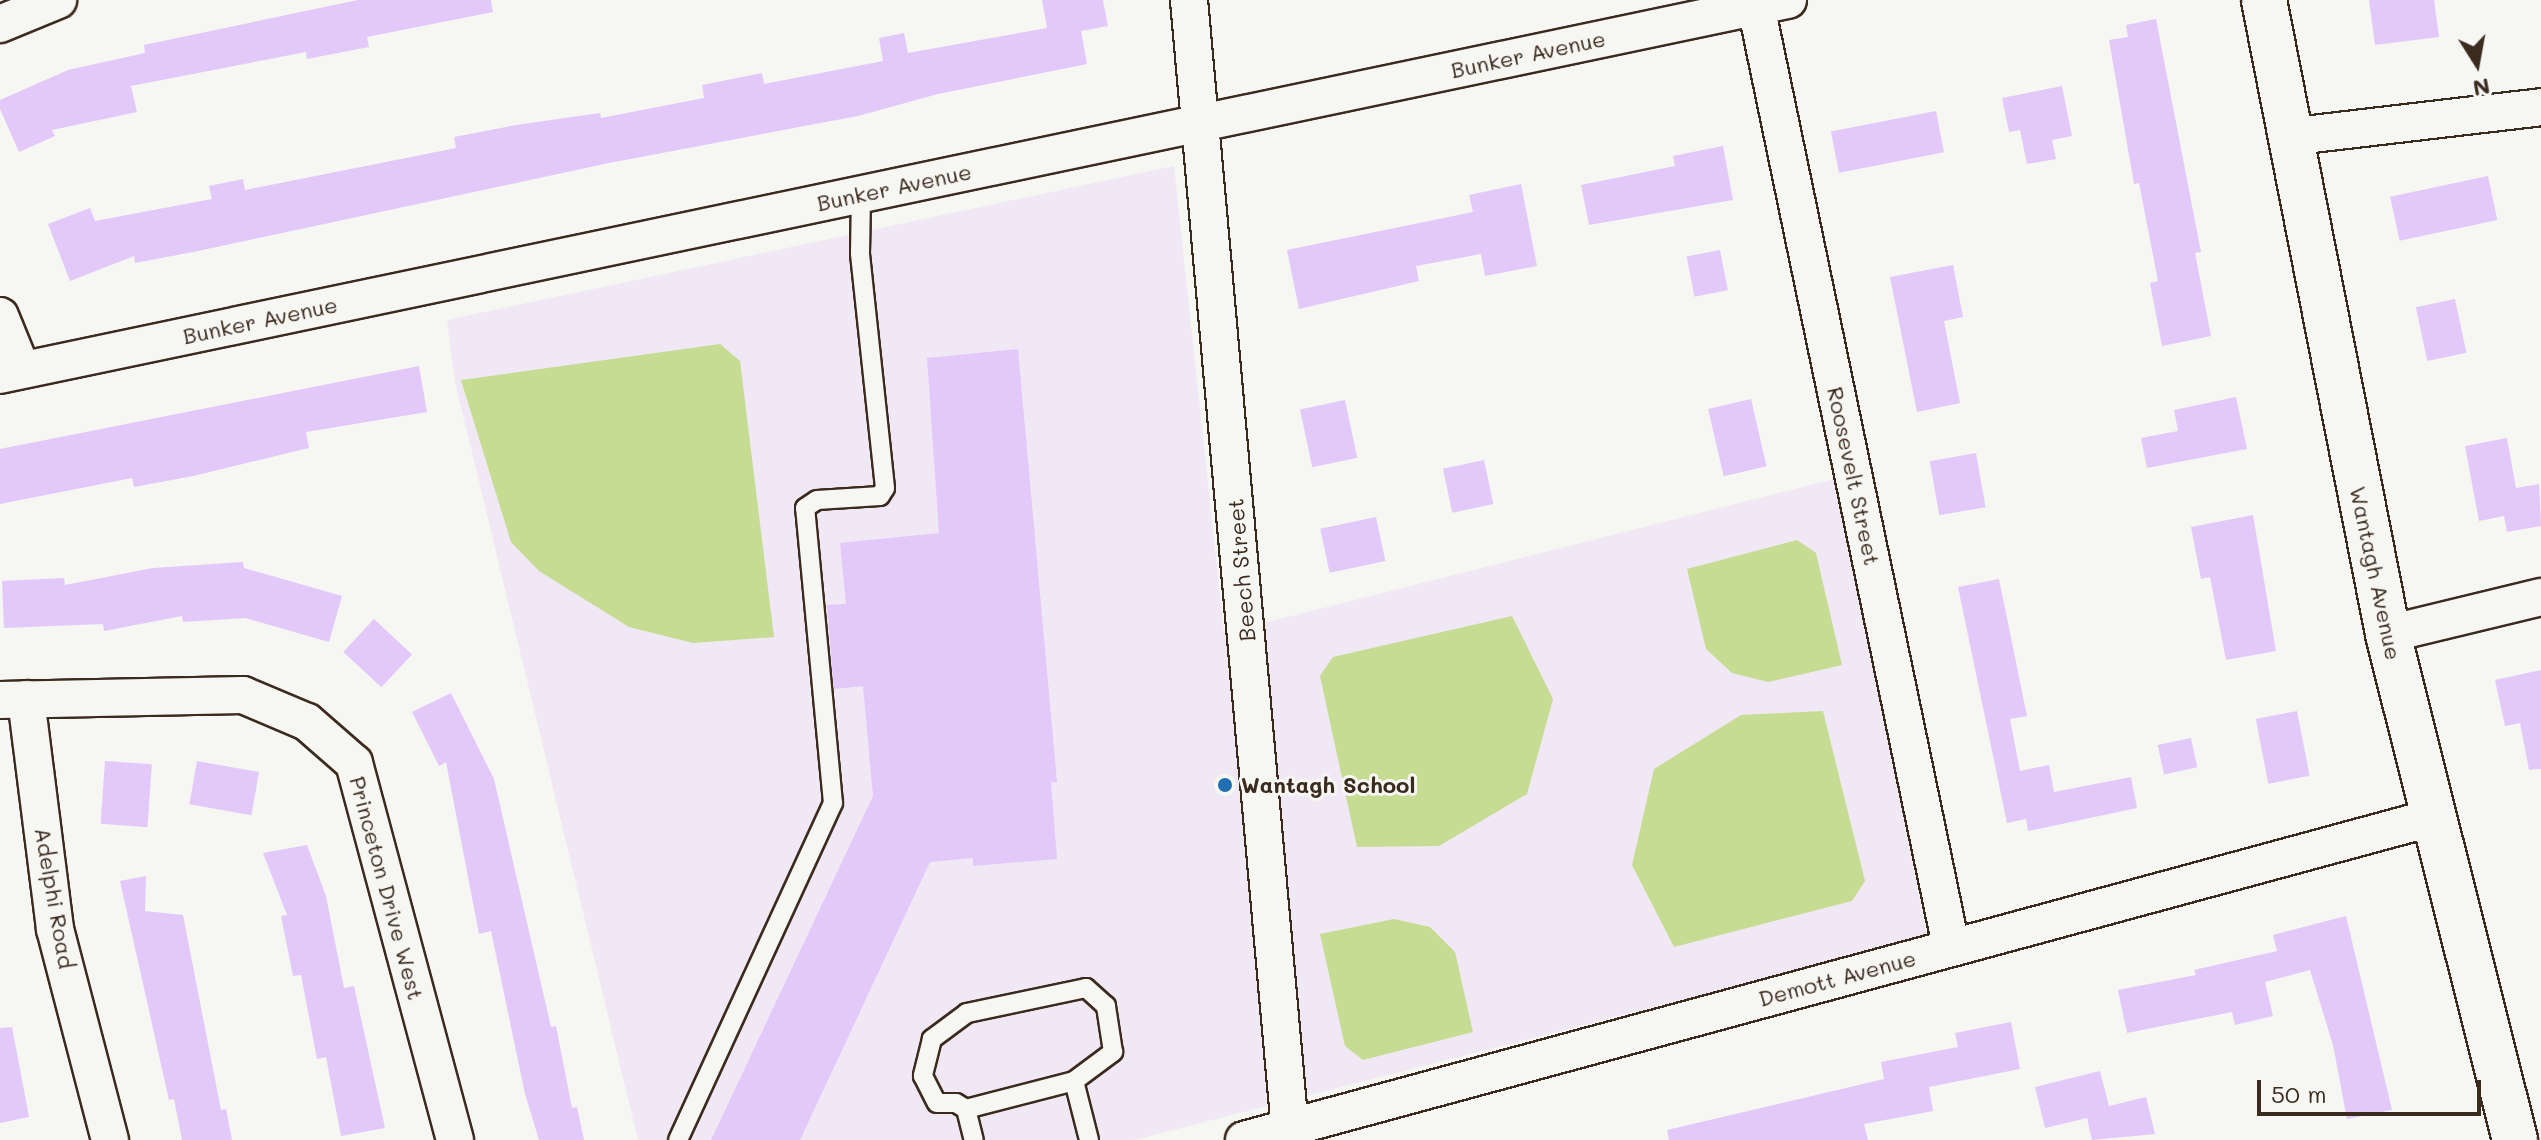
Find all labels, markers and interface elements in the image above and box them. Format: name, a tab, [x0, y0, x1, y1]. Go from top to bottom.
north arrow	[2437, 24, 2517, 104]
street label: Bunker Avenue	[1448, 25, 1608, 83]
text: N	[2471, 72, 2493, 104]
street label: Bunker Avenue	[814, 158, 974, 216]
street label: Bunker Avenue	[180, 291, 340, 349]
street label: Roosevelt Street	[1822, 384, 1886, 568]
street label: Wantagh Avenue	[2345, 484, 2407, 662]
street label: Beech Street	[1222, 497, 1260, 643]
place label: Wantagh School	[1241, 772, 1415, 798]
street label: Princeton Drive West	[344, 773, 430, 1003]
marker: Wantagh School	[1216, 776, 1234, 794]
street label: Adelphi Road	[30, 825, 80, 971]
street label: Demott Avenue	[1755, 944, 1919, 1012]
scale bar	[2261, 1064, 2485, 1114]
text: 50 m	[2271, 1078, 2327, 1109]

